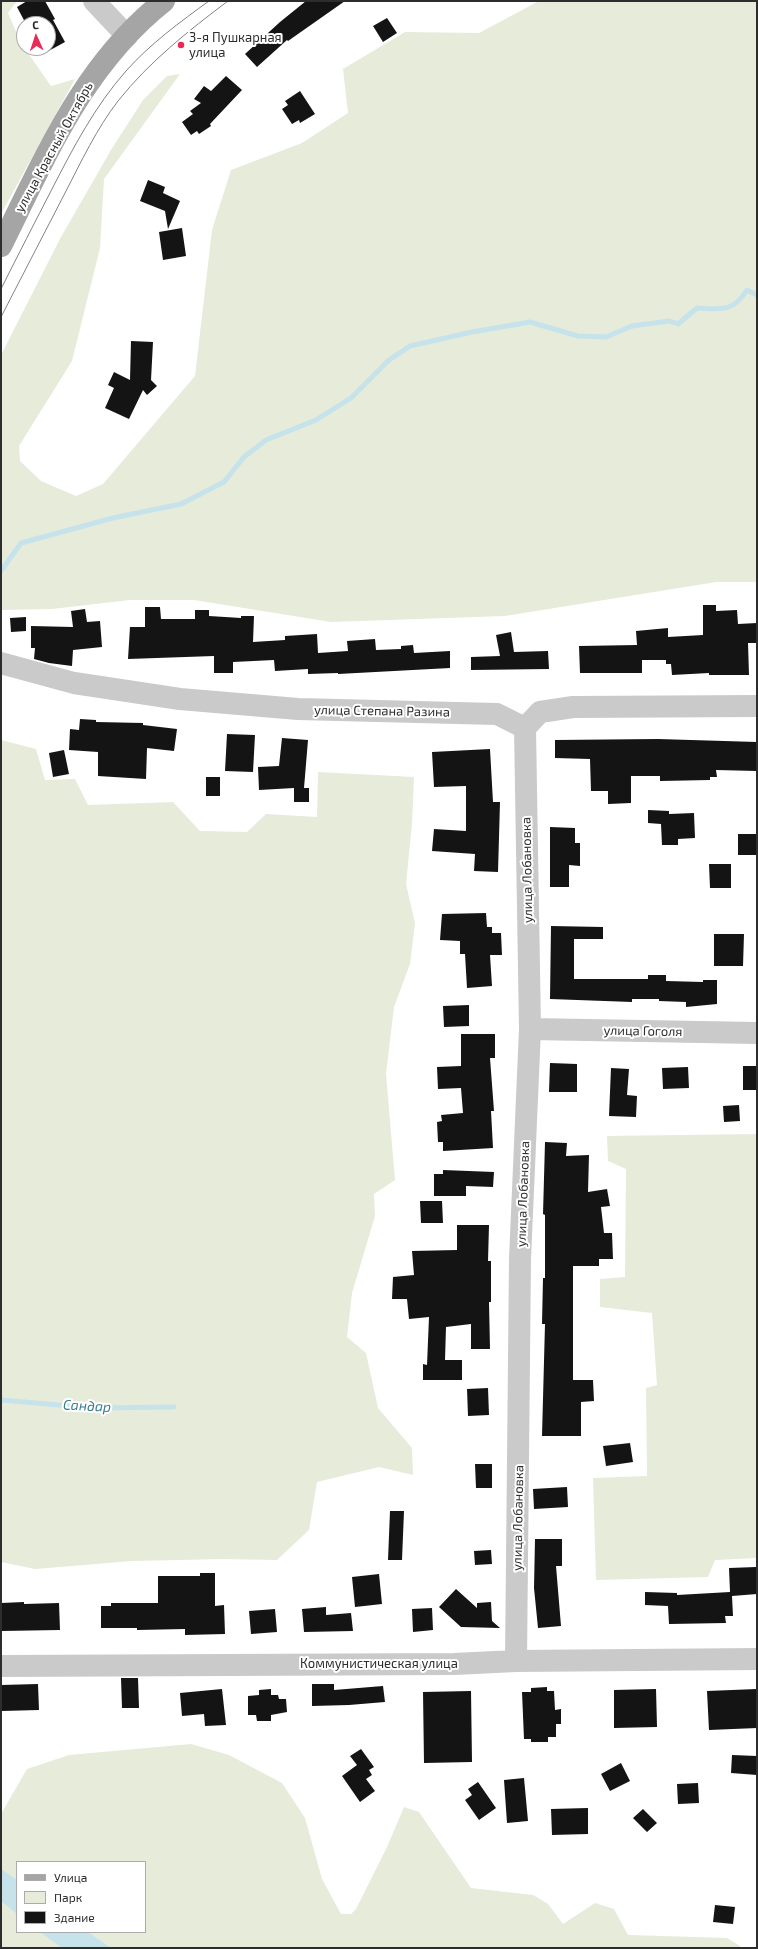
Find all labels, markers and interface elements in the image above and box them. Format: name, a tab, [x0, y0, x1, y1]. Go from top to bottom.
north arrow	[16, 16, 56, 56]
text: С	[32, 18, 39, 31]
place label: 3-я Пушкарная улица	[189, 30, 282, 61]
marker: 3-я Пушкарная улица	[176, 40, 186, 50]
street label: улица Красный Октябрь	[12, 79, 96, 215]
street label: улица Степана Разина	[314, 702, 450, 720]
street label: улица Лобановка	[518, 817, 536, 923]
street label: улица Гоголя	[603, 1023, 683, 1039]
street label: улица Лобановка	[513, 1141, 533, 1247]
water label: Сандар	[63, 1396, 111, 1416]
street label: улица Лобановка	[509, 1465, 527, 1571]
street label: Коммунистическая улица	[300, 1656, 458, 1672]
legend	[16, 1861, 146, 1933]
text: Улица	[54, 1870, 87, 1884]
text: Парк	[54, 1890, 82, 1904]
text: Здание	[54, 1910, 95, 1924]

